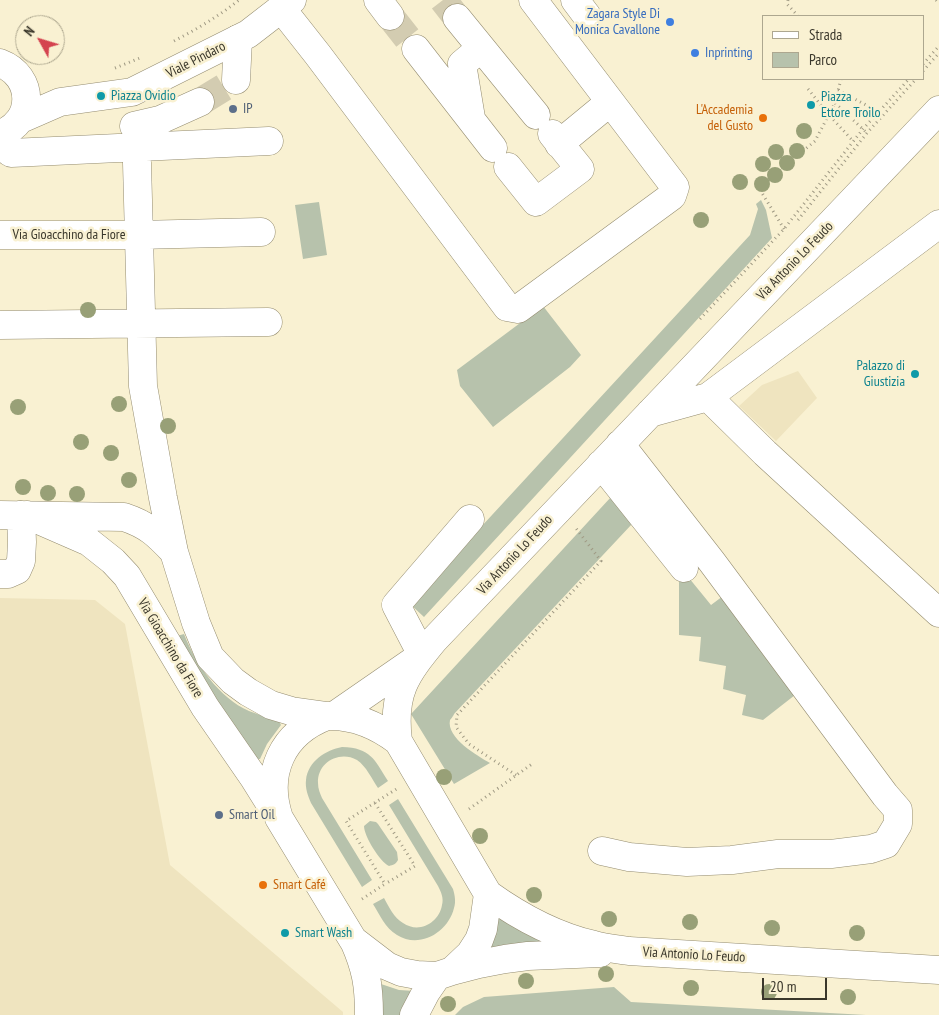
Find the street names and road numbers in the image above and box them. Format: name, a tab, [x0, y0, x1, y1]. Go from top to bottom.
street label: Viale Pindaro	[164, 38, 228, 82]
street label: Via Antonio Lo Feudo	[753, 218, 837, 304]
street label: Via Gioacchino da Fiore	[13, 227, 125, 243]
street label: Via Antonio Lo Feudo	[474, 512, 556, 598]
street label: Via Gioacchino da Fiore	[134, 595, 206, 701]
street label: Via Antonio Lo Feudo	[642, 944, 746, 966]

